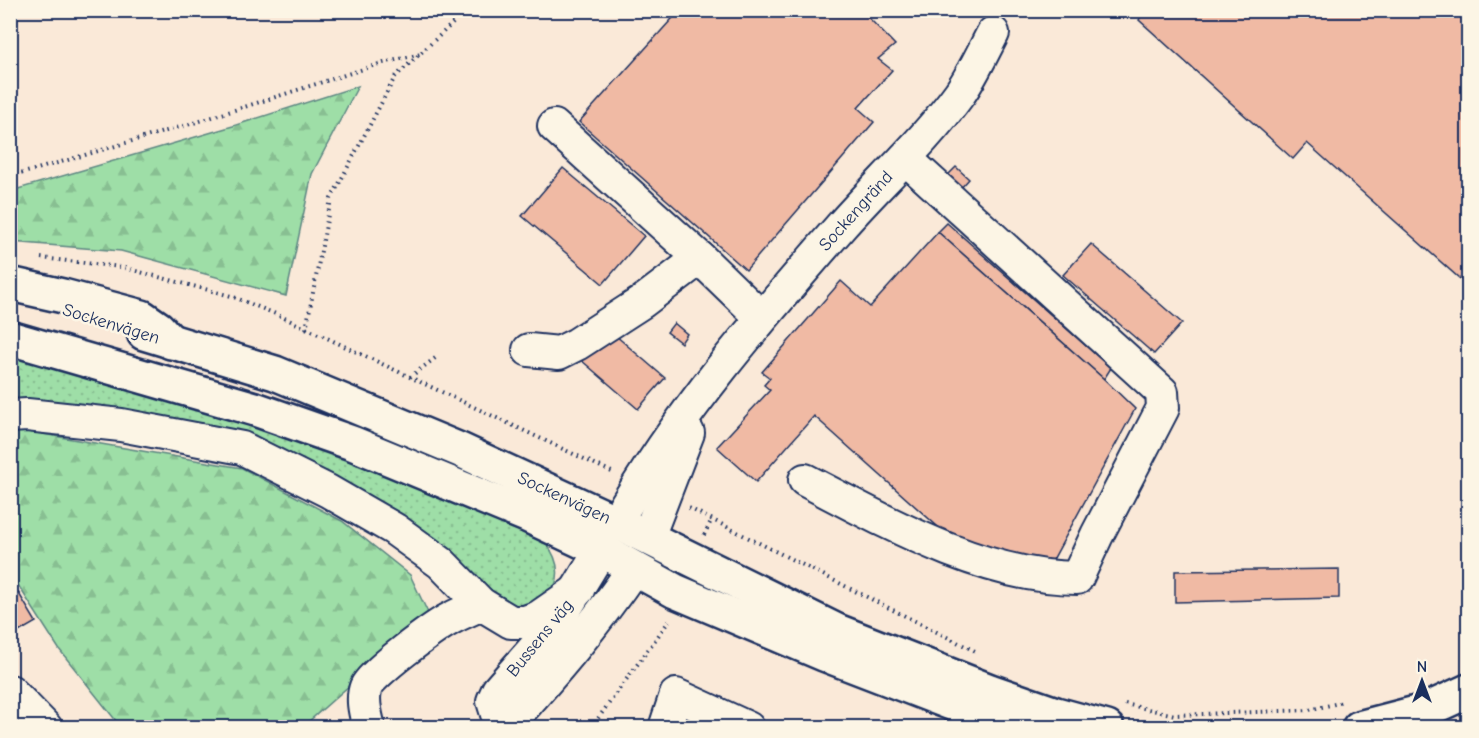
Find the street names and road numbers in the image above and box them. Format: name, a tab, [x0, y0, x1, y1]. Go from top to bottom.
street label: Sockengränd	[815, 167, 897, 255]
street label: Sockenvägen	[60, 299, 162, 349]
street label: Sockenvägen	[514, 467, 614, 529]
street label: Bussens väg	[502, 595, 578, 681]

